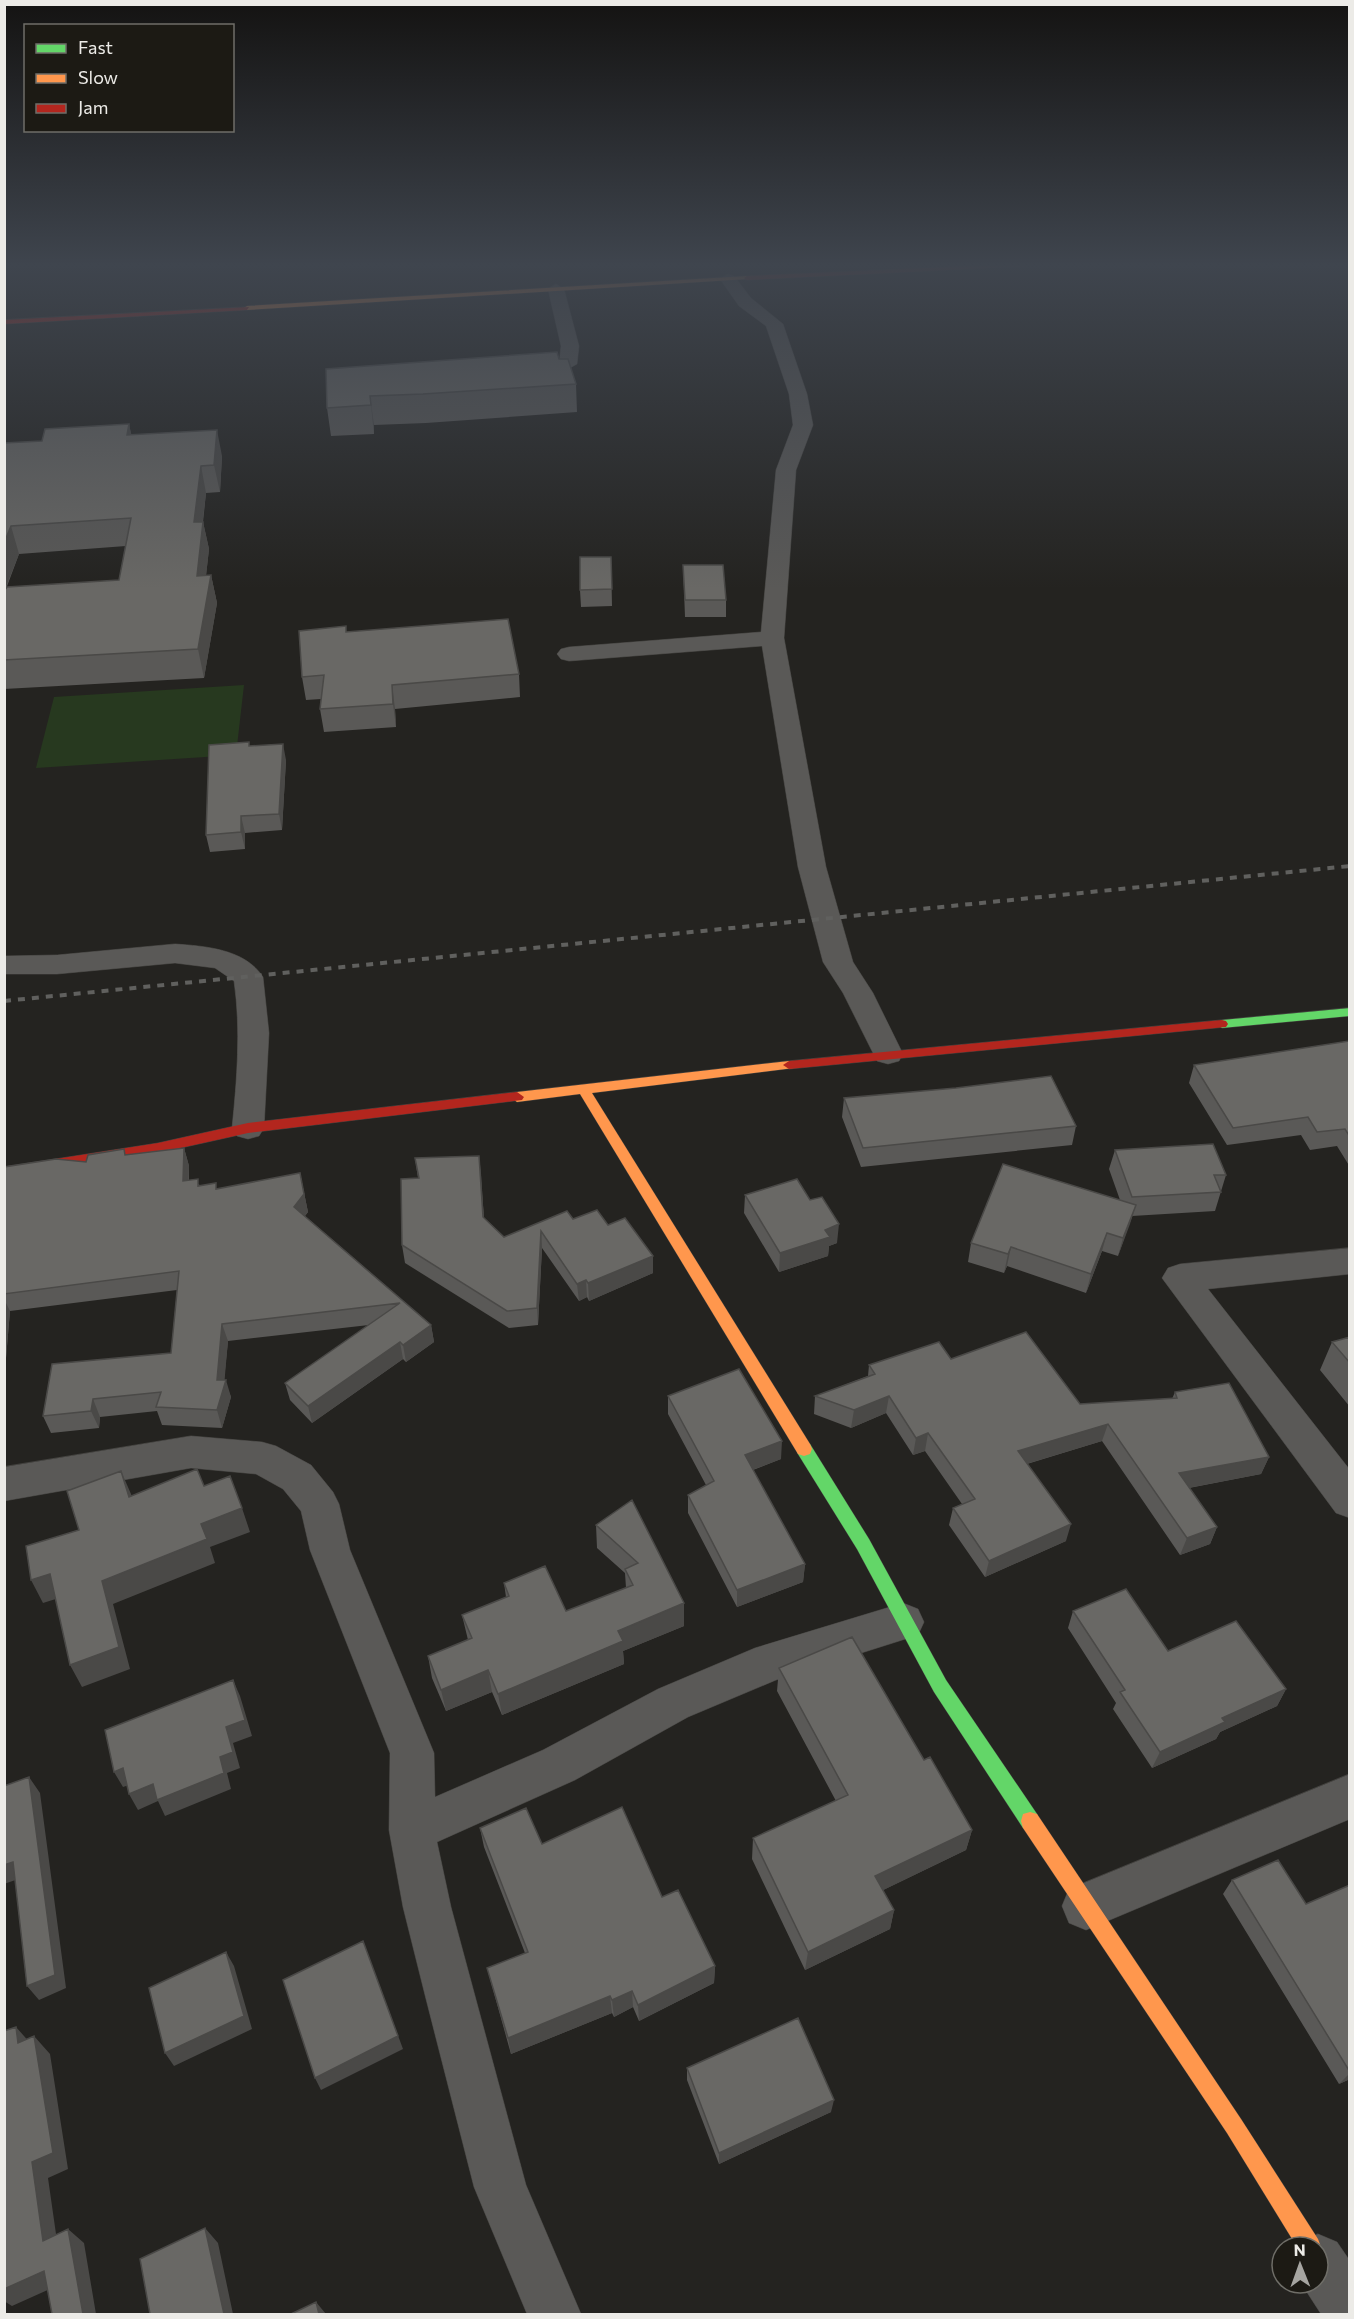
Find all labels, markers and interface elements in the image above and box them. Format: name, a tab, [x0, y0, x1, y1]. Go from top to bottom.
legend	[24, 24, 234, 132]
text: Fast	[78, 36, 113, 58]
text: Slow	[78, 66, 118, 88]
text: Jam	[78, 96, 108, 118]
north arrow	[1270, 2235, 1330, 2295]
text: N	[1294, 2240, 1306, 2259]

